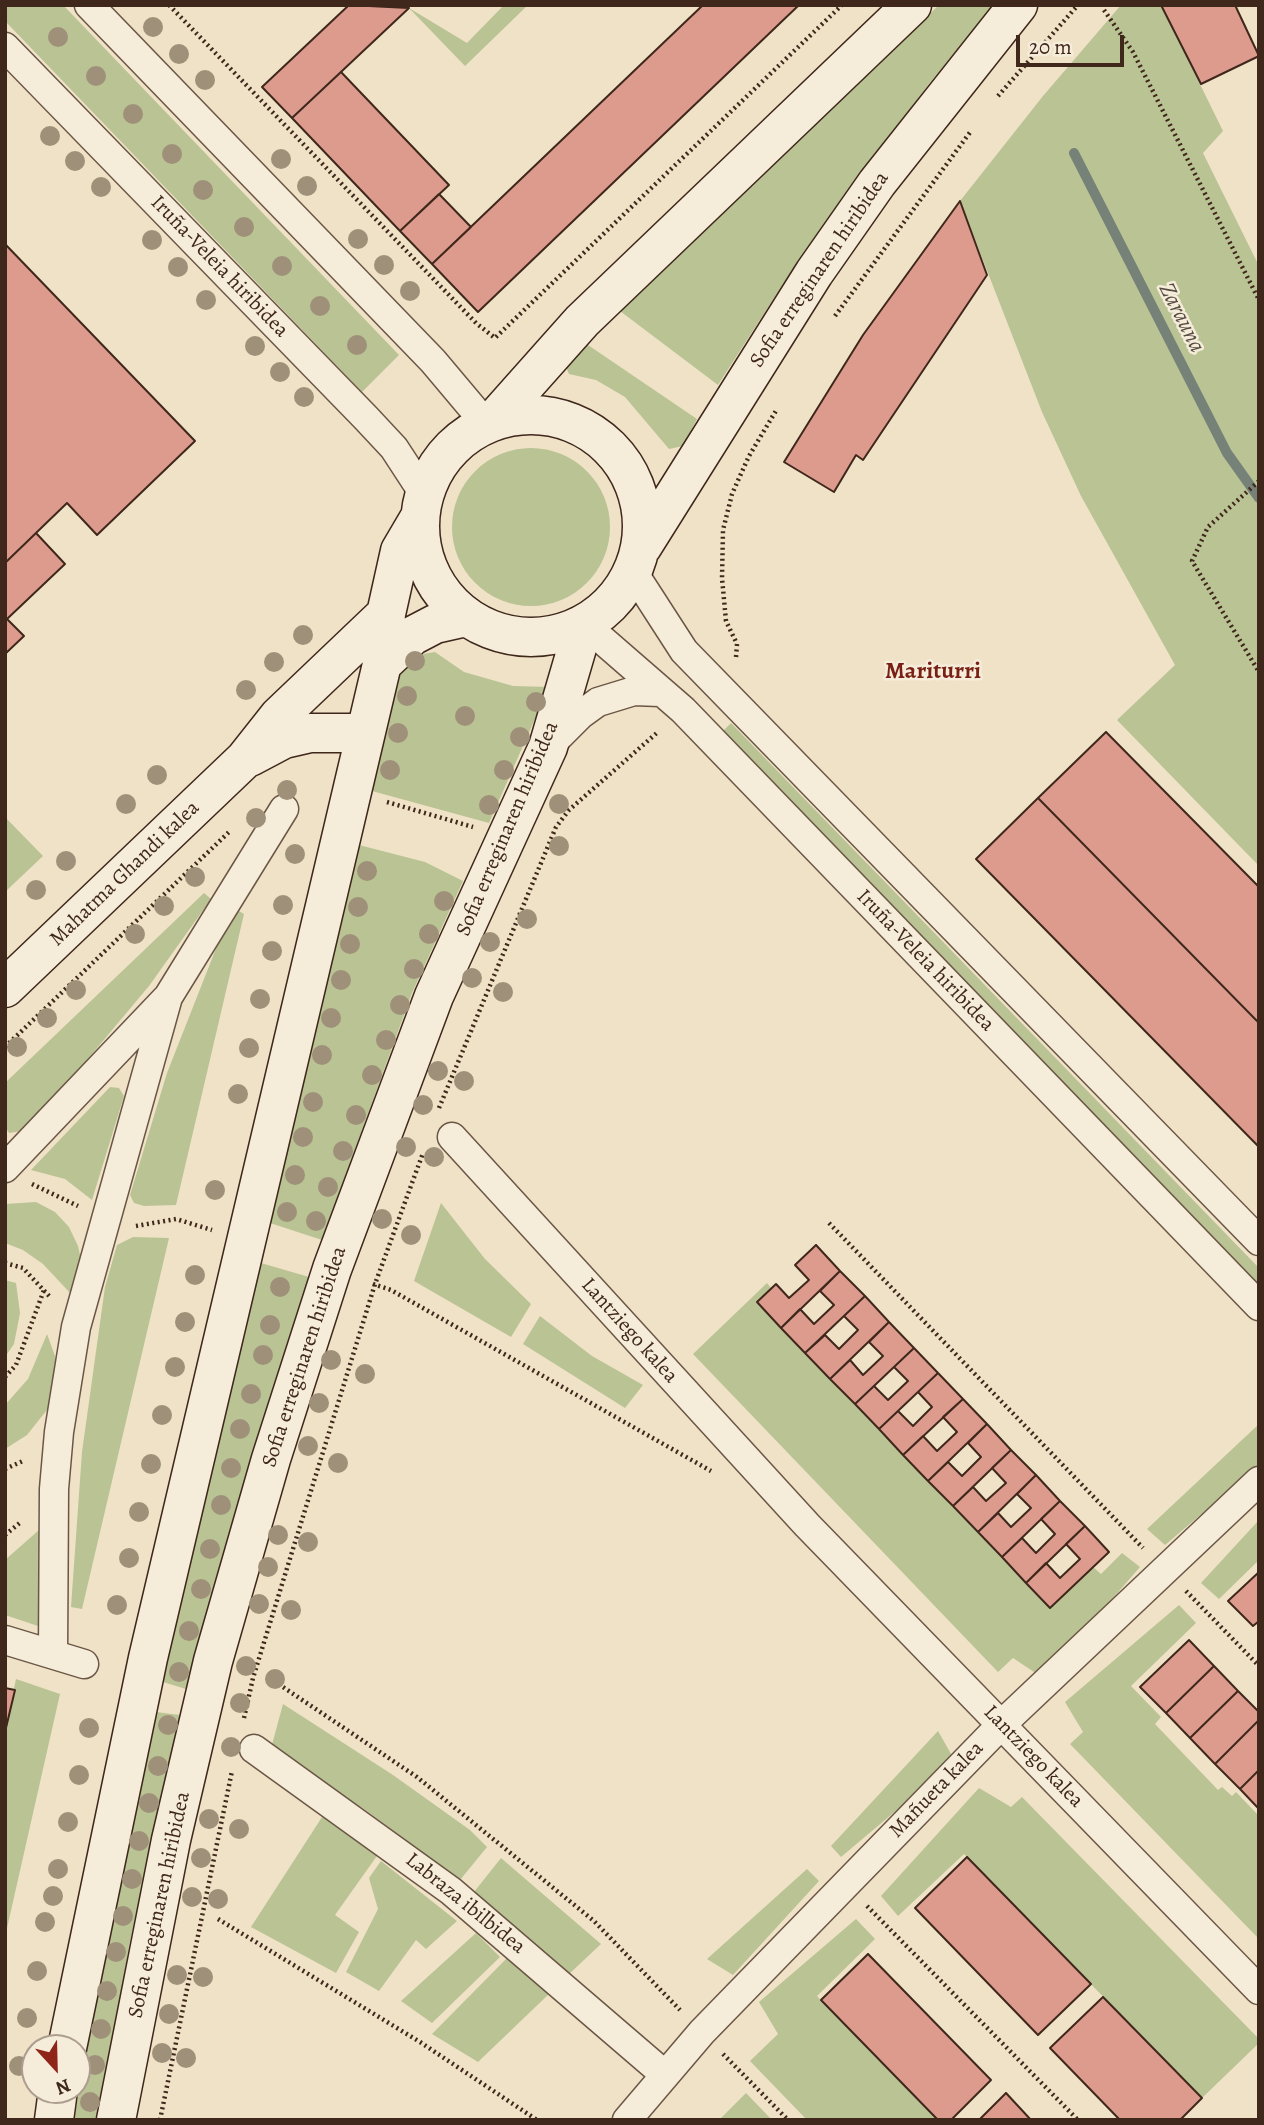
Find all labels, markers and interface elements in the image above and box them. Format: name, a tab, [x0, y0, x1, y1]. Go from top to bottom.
scale bar	[1019, 21, 1128, 65]
text: 20 m	[1029, 33, 1072, 61]
street label: Sofia erreginaren hiribidea	[745, 167, 895, 373]
street label: Iruña-Veleia hiribidea	[145, 191, 293, 343]
water label: Zarauna	[1152, 279, 1210, 357]
district label: Mariturri	[885, 658, 981, 686]
street label: Sofia erreginaren hiribidea	[451, 718, 565, 940]
street label: Mahatma Ghandi kalea	[45, 796, 205, 952]
street label: Iruña-Veleia hiribidea	[851, 885, 999, 1037]
street label: Sofia erreginaren hiribidea	[257, 1243, 353, 1471]
street label: Lantziego kalea	[575, 1273, 683, 1389]
street label: Lantziego kalea	[978, 1700, 1088, 1814]
street label: Mañueta kalea	[885, 1736, 989, 1844]
street label: Sofia erreginaren hiribidea	[124, 1790, 196, 2020]
street label: Labraza ibilbidea	[400, 1848, 530, 1960]
north arrow	[21, 2034, 91, 2104]
text: N	[52, 2072, 74, 2101]

